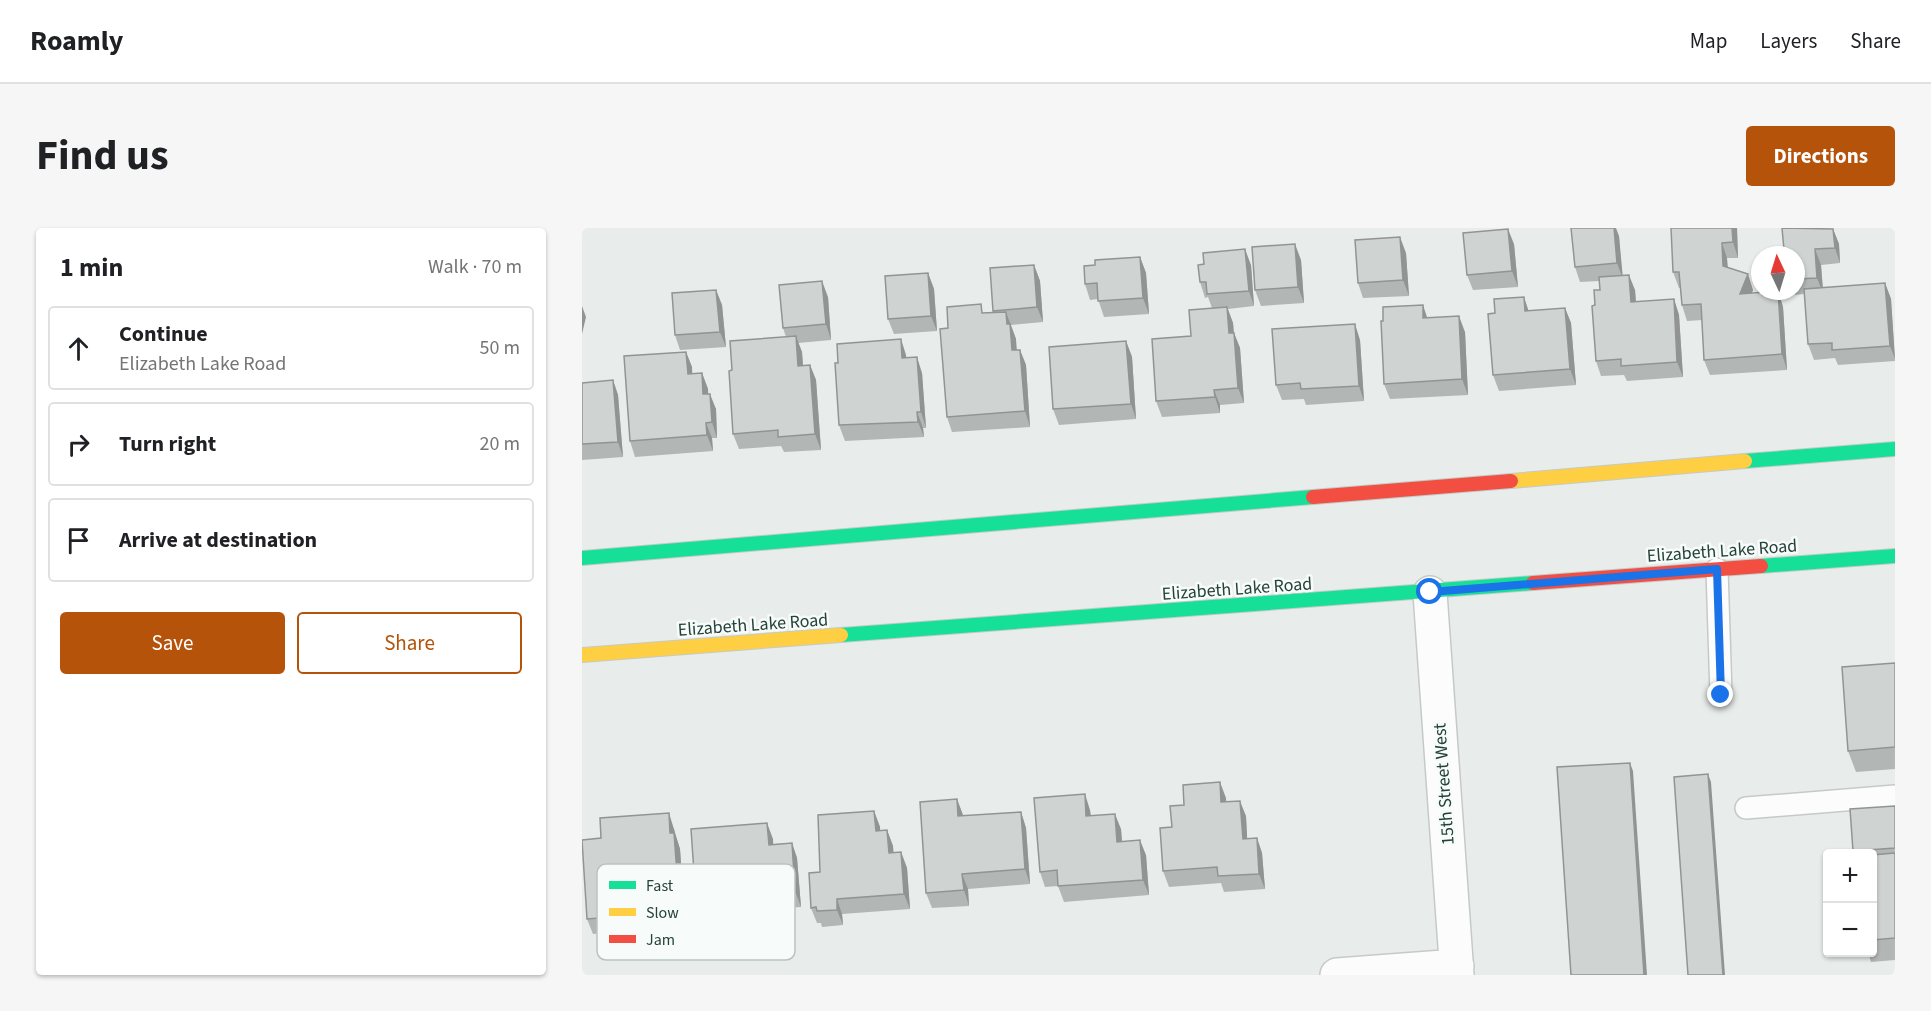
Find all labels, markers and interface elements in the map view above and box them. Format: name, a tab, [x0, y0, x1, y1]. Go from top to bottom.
text: Roamly	[30, 21, 123, 61]
text: Map	[1690, 26, 1727, 56]
text: Layers	[1760, 26, 1817, 56]
text: Share	[1850, 26, 1901, 56]
text: Find us	[36, 126, 169, 186]
button: Directions	[1746, 126, 1895, 186]
north arrow	[1751, 246, 1805, 300]
text: 1 min	[60, 249, 123, 286]
text: Walk · 70 m	[428, 253, 522, 281]
text: Continue	[119, 318, 208, 350]
icon: ahead	[62, 332, 95, 365]
text: 50 m	[480, 334, 520, 362]
text: Elizabeth Lake Road	[119, 350, 286, 378]
icon: right	[62, 428, 95, 461]
text: Turn right	[119, 428, 216, 460]
text: 20 m	[480, 430, 520, 458]
icon: arrive	[62, 524, 95, 557]
text: Arrive at destination	[119, 524, 317, 556]
street label: Elizabeth Lake Road	[1646, 533, 1798, 569]
street label: Elizabeth Lake Road	[1161, 571, 1313, 607]
route start	[1416, 578, 1442, 604]
street label: Elizabeth Lake Road	[677, 607, 829, 643]
button: Save	[60, 612, 285, 674]
button: Share	[297, 612, 522, 674]
route end	[1707, 681, 1733, 707]
street label: 15th Street West	[1427, 722, 1461, 846]
map controls	[1823, 849, 1877, 957]
button: +	[1823, 849, 1877, 903]
legend	[597, 864, 795, 960]
text: Fast	[646, 875, 674, 897]
text: Slow	[646, 902, 679, 924]
button: −	[1823, 903, 1877, 957]
text: Jam	[646, 929, 675, 951]

